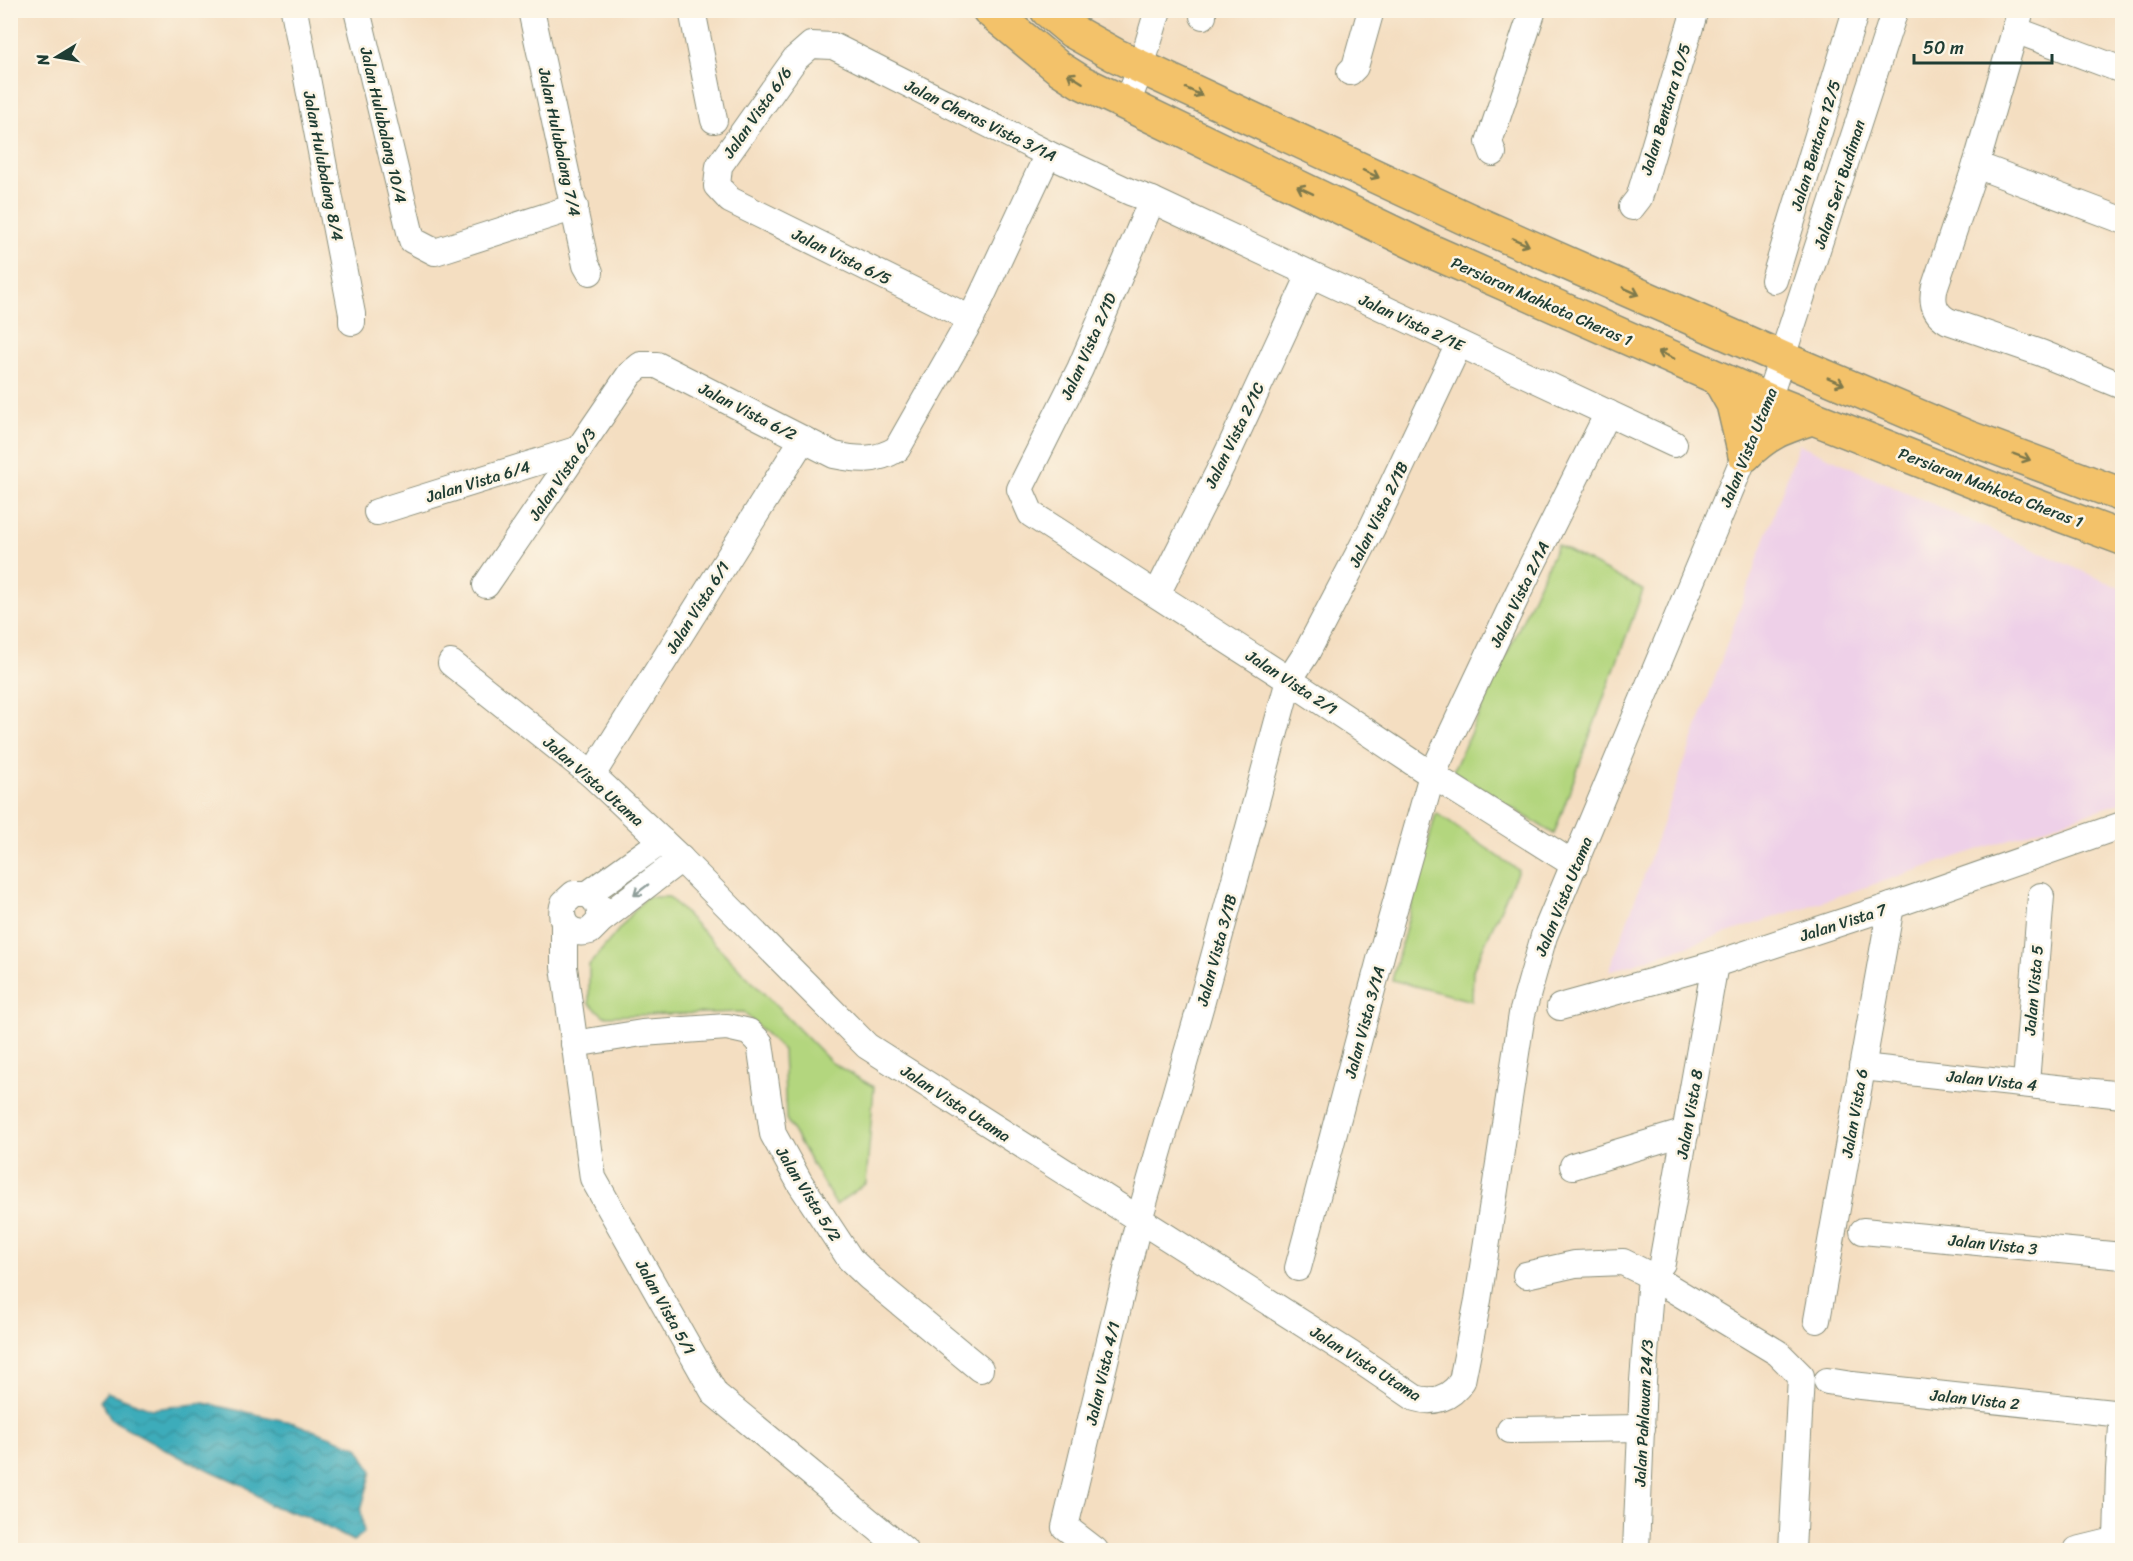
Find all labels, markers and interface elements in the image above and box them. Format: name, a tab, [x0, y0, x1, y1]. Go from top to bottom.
north arrow	[27, 27, 87, 87]
scale bar	[1914, 27, 2052, 65]
text: 50 m	[1923, 32, 1964, 64]
street label: Jalan Bentara 10/5	[1631, 40, 1699, 179]
street label: Jalan Hulubalang 10/4	[351, 43, 416, 206]
text: N	[27, 51, 58, 69]
street label: Jalan Vista 6/6	[714, 60, 800, 165]
street label: Jalan Hulubalang 7/4	[529, 64, 589, 219]
street label: Jalan Cheras Vista 3/1A	[899, 71, 1062, 170]
one-way arrow	[1067, 71, 1084, 83]
street label: Jalan Bentara 12/5	[1782, 76, 1849, 215]
one-way arrow	[1185, 86, 1203, 98]
street label: Jalan Hulubalang 8/4	[295, 88, 352, 243]
street label: Jalan Seri Budiman	[1805, 115, 1874, 254]
one-way arrow	[1361, 169, 1379, 180]
one-way arrow	[1296, 184, 1314, 195]
street label: Jalan Vista 6/5	[786, 219, 897, 293]
one-way arrow	[1511, 237, 1529, 248]
street label: Persiaran Mahkota Cheras 1	[1446, 248, 1637, 355]
street label: Jalan Vista 2/1E	[1353, 285, 1470, 360]
one-way arrow	[1621, 286, 1639, 297]
street label: Jalan Vista 2/1D	[1052, 288, 1125, 405]
one-way arrow	[1657, 349, 1675, 361]
street label: Jalan Vista 6/2	[693, 374, 802, 449]
one-way arrow	[1826, 376, 1845, 387]
street label: Jalan Vista 2/1C	[1196, 377, 1273, 494]
street label: Jalan Vista Utama	[1711, 383, 1786, 512]
street label: Jalan Vista 6/3	[520, 422, 604, 527]
street label: Persiaran Mahkota Cheras 1	[1894, 439, 2088, 536]
street label: Jalan Vista 6/4	[421, 452, 534, 511]
one-way arrow	[2012, 453, 2031, 464]
street label: Jalan Vista 2/1B	[1340, 456, 1417, 573]
street label: Jalan Vista 2/1A	[1481, 536, 1558, 653]
street label: Jalan Vista 6/1	[657, 555, 737, 660]
street label: Jalan Vista 2/1	[1239, 641, 1344, 723]
street label: Jalan Vista Utama	[536, 728, 651, 834]
street label: Jalan Vista Utama	[1526, 832, 1601, 961]
one-way arrow	[633, 884, 649, 896]
street label: Jalan Vista 3/1B	[1187, 891, 1245, 1010]
street label: Jalan Vista 7	[1795, 895, 1891, 950]
street label: Jalan Vista 5	[2015, 944, 2052, 1037]
street label: Jalan Vista 3/1A	[1335, 963, 1393, 1082]
street label: Jalan Vista Utama	[894, 1056, 1017, 1150]
street label: Jalan Vista 4	[1944, 1061, 2039, 1100]
street label: Jalan Vista 6	[1832, 1066, 1877, 1161]
street label: Jalan Vista 8	[1667, 1067, 1712, 1162]
street label: Jalan Vista 5/2	[767, 1140, 849, 1248]
street label: Jalan Vista 3	[1946, 1225, 2039, 1264]
street label: Jalan Vista 5/1	[627, 1253, 704, 1360]
street label: Jalan Vista Utama	[1304, 1317, 1427, 1409]
street label: Jalan Vista 4/1	[1076, 1318, 1128, 1429]
street label: Jalan Pahlawan 24/3	[1625, 1339, 1662, 1488]
street label: Jalan Vista 2	[1928, 1380, 2021, 1419]

